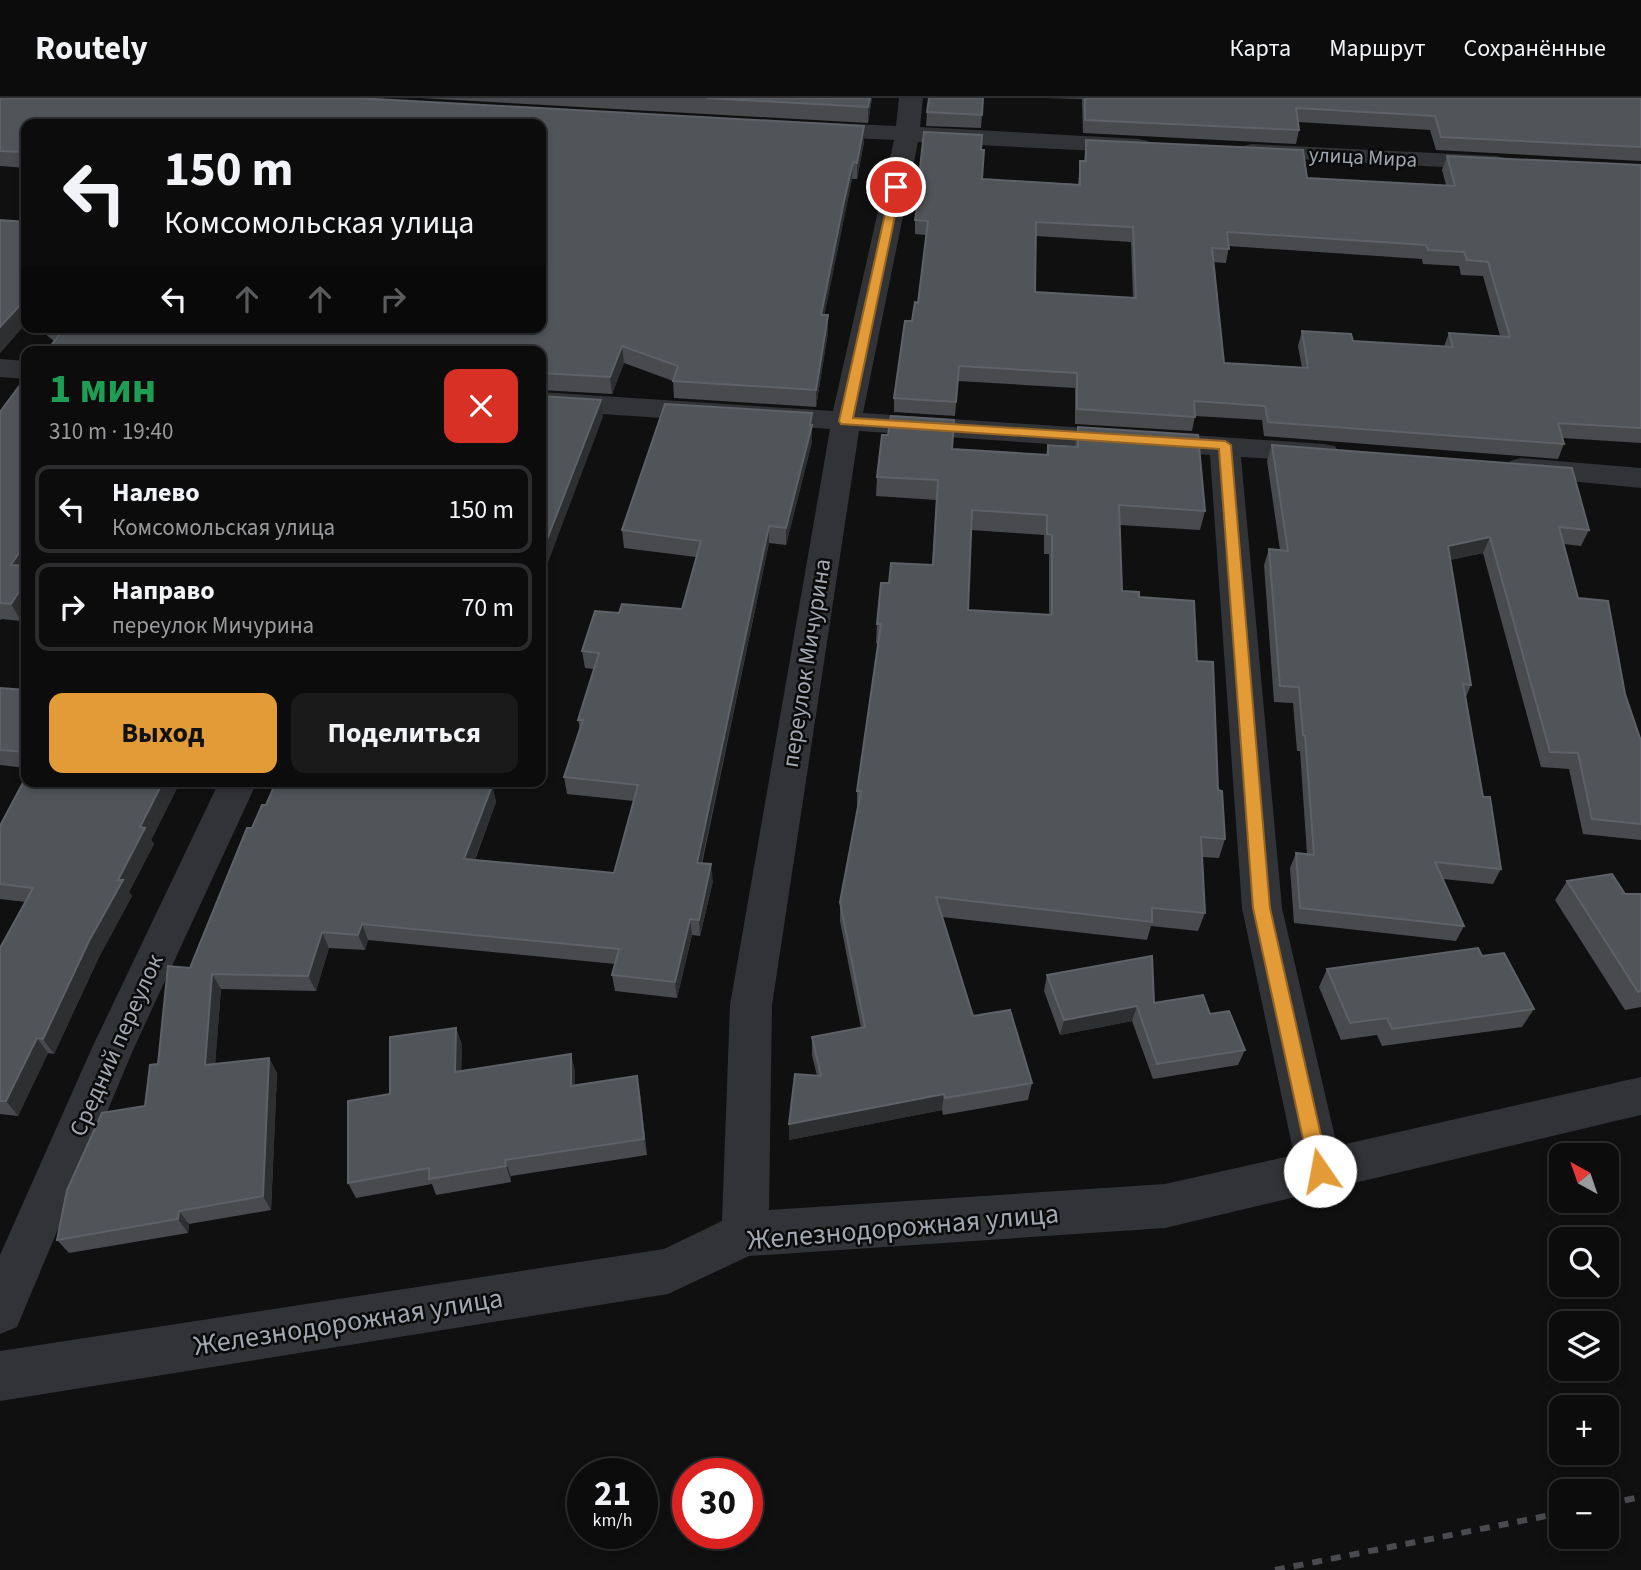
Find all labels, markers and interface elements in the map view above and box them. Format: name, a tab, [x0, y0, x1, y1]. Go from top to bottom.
text: Routely	[35, 25, 148, 72]
text: Карта	[1230, 31, 1291, 66]
text: Маршрут	[1329, 31, 1425, 66]
text: Сохранённые	[1463, 31, 1606, 66]
text: 150 m	[164, 135, 293, 205]
street label: улица Мира	[1308, 139, 1418, 175]
icon: left	[49, 147, 140, 238]
pin	[866, 157, 926, 217]
icon: arrive	[877, 168, 915, 206]
text: Комсомольская улица	[164, 200, 474, 246]
icon: left	[155, 280, 193, 318]
icon: ahead	[228, 280, 266, 318]
icon: ahead	[301, 280, 339, 318]
icon: right	[374, 280, 412, 318]
text: 1 мин	[49, 359, 156, 419]
button: close	[444, 369, 518, 443]
text: 310 m · 19:40	[49, 415, 173, 448]
text: Налево	[112, 474, 200, 511]
icon: left	[53, 490, 91, 528]
text: 150 m	[448, 491, 514, 528]
text: Комсомольская улица	[112, 511, 335, 544]
street label: переулок Мичурина	[773, 556, 840, 770]
text: Направо	[112, 572, 215, 609]
icon: right	[53, 588, 91, 626]
text: 70 m	[461, 589, 514, 626]
text: переулок Мичурина	[112, 609, 314, 642]
button: Выход	[49, 693, 277, 773]
button: Поделиться	[291, 693, 518, 773]
street label: Средний переулок	[61, 948, 172, 1142]
position arrow	[1283, 1134, 1357, 1208]
north arrow	[1549, 1143, 1619, 1213]
map controls	[1549, 1143, 1619, 1549]
street label: Железнодорожная улица	[746, 1193, 1061, 1261]
button: search	[1549, 1227, 1619, 1297]
street label: Железнодорожная улица	[191, 1278, 506, 1366]
button: layers	[1549, 1311, 1619, 1381]
button: +	[1549, 1395, 1619, 1465]
speed limit sign: 30	[672, 1458, 763, 1549]
text: 21	[594, 1469, 631, 1519]
button: −	[1549, 1479, 1619, 1549]
text: km/h	[593, 1508, 632, 1533]

